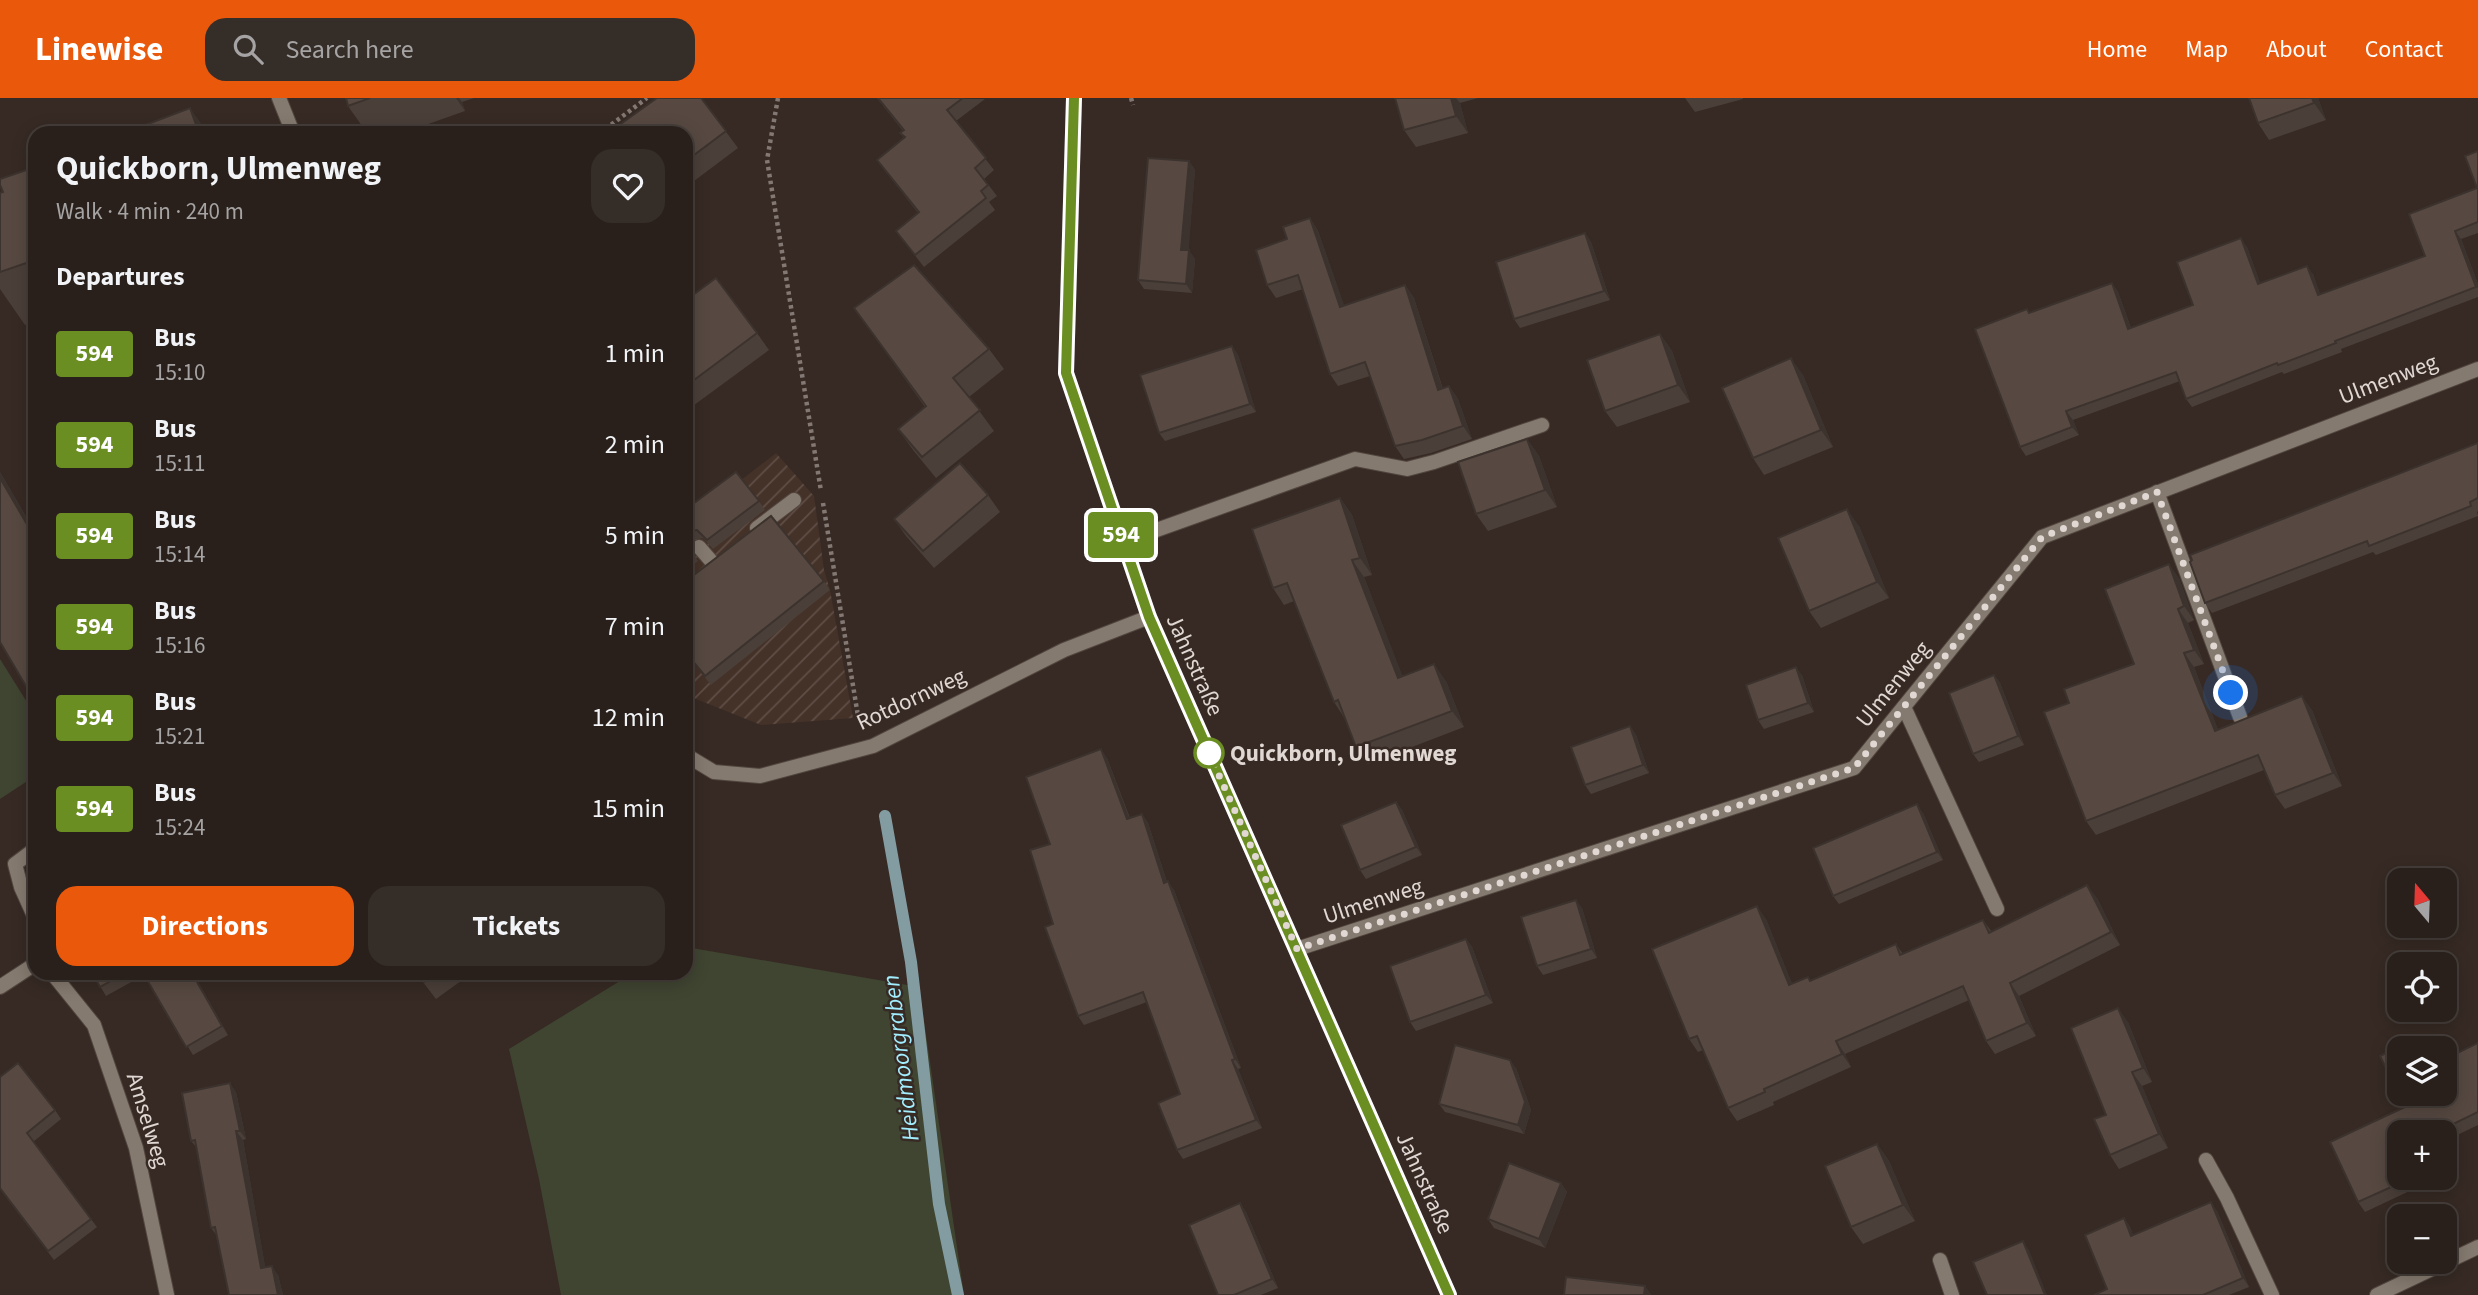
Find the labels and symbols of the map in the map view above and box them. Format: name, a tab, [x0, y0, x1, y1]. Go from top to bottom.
street label: Ulmenweg	[2334, 345, 2442, 413]
line badge: 594	[1081, 512, 1161, 558]
street label: Jahnstraße	[1158, 609, 1232, 721]
street label: Ulmenweg	[1848, 633, 1938, 734]
street label: Rotdornweg	[851, 659, 972, 739]
your location	[2213, 675, 2248, 710]
place label: Quickborn, Ulmenweg	[1230, 737, 1457, 770]
marker: Quickborn, Ulmenweg	[1194, 738, 1224, 768]
north arrow	[2387, 868, 2457, 938]
street label: Ulmenweg	[1319, 869, 1427, 933]
water label: Heidmoorgraben	[873, 973, 929, 1143]
street label: Amselweg	[118, 1068, 178, 1172]
street label: Jahnstraße	[1388, 1127, 1462, 1239]

